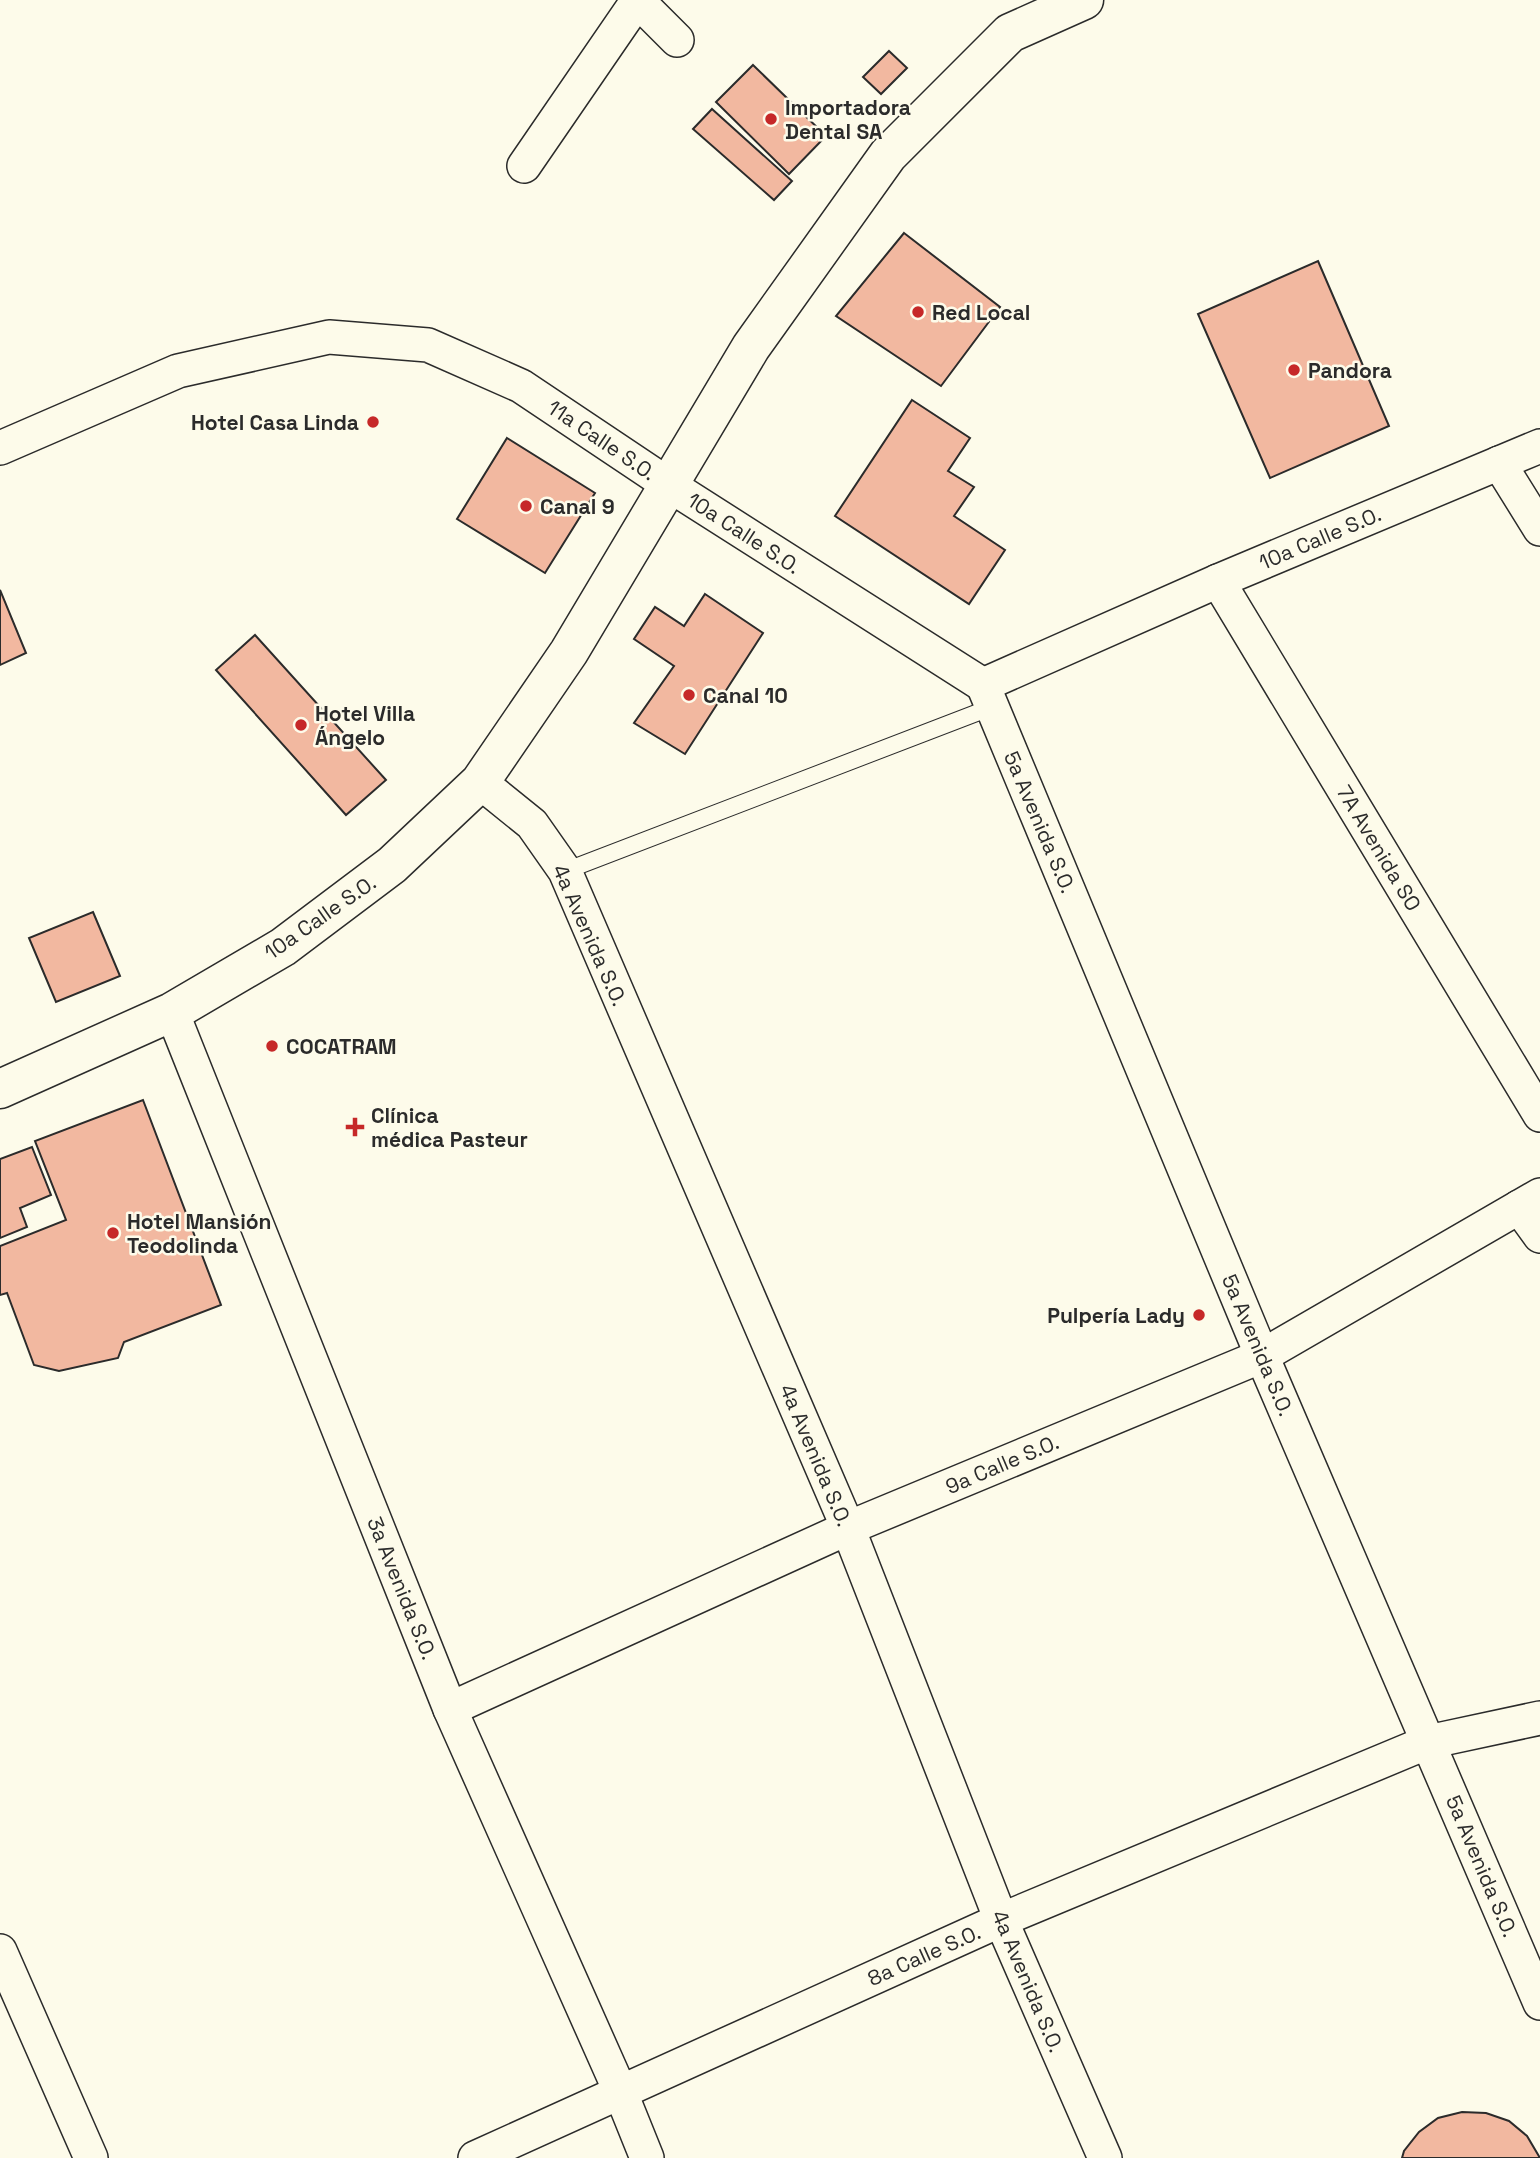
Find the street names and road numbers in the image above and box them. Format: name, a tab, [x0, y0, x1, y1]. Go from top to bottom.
street label: 11a Calle S.O.	[543, 394, 661, 486]
street label: 10a Calle S.O.	[682, 486, 806, 580]
street label: 10a Calle S.O.	[1255, 500, 1385, 576]
street label: 5a Avenida S.O.	[998, 747, 1082, 897]
street label: 7A Avenida SO	[1331, 780, 1427, 916]
street label: 4a Avenida S.O.	[547, 860, 633, 1010]
street label: 10a Calle S.O.	[259, 869, 381, 965]
street label: 5a Avenida S.O.	[1216, 1270, 1300, 1420]
street label: 4a Avenida S.O.	[774, 1380, 858, 1530]
street label: 9a Calle S.O.	[941, 1428, 1063, 1500]
street label: 3a Avenida S.O.	[361, 1513, 443, 1663]
street label: 5a Avenida S.O.	[1440, 1791, 1524, 1941]
street label: 4a Avenida S.O.	[986, 1906, 1070, 2056]
street label: 8a Calle S.O.	[863, 1918, 985, 1992]

